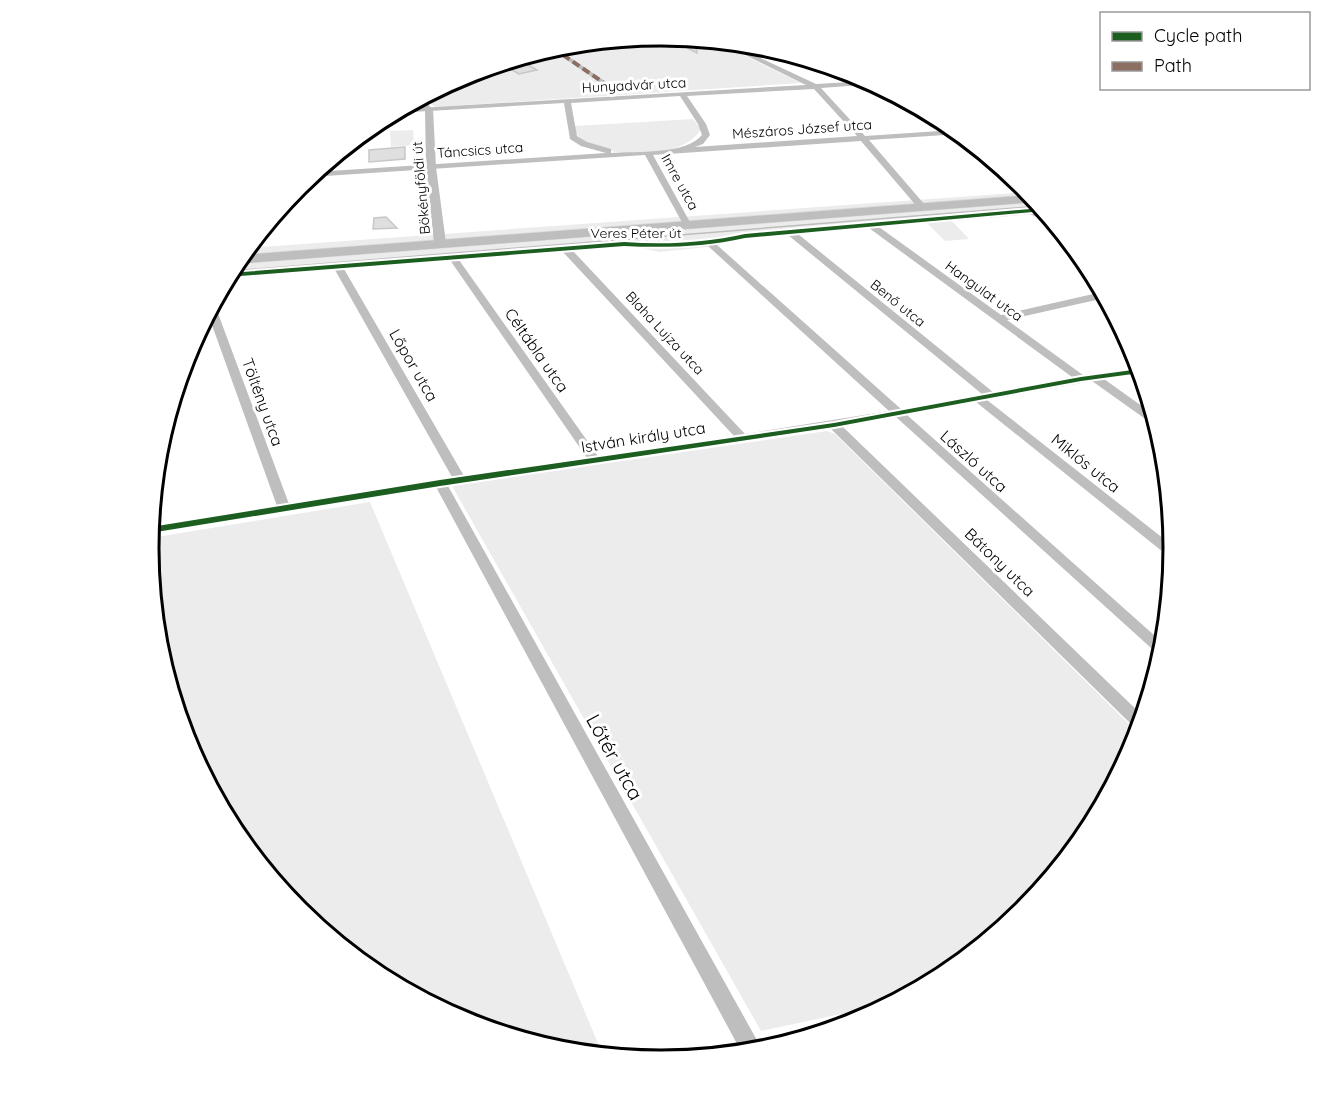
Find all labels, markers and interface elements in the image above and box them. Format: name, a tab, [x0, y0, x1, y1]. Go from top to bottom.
legend	[1100, 12, 1310, 90]
text: Cycle path	[1154, 24, 1242, 47]
text: Path	[1154, 54, 1192, 77]
street label: Hunyadvár utca	[581, 73, 687, 97]
street label: Mészáros József utca	[732, 115, 872, 143]
street label: Táncsics utca	[436, 138, 524, 162]
street label: Bökényföldi út	[408, 141, 434, 235]
street label: Imre utca	[657, 151, 703, 213]
street label: Veres Péter út	[591, 224, 682, 242]
street label: Hangulat utca	[942, 257, 1026, 325]
street label: Benő utca	[867, 275, 929, 331]
street label: Blaha Lujza utca	[622, 288, 708, 378]
street label: Céltábla utca	[501, 304, 573, 396]
street label: Lőpor utca	[385, 325, 443, 405]
street label: Töltény utca	[238, 355, 288, 449]
street label: István király utca	[579, 417, 707, 457]
street label: László utca	[936, 426, 1012, 496]
street label: Miklós utca	[1048, 429, 1124, 497]
street label: Bátony utca	[961, 523, 1039, 601]
street label: Lőtér utca	[581, 710, 649, 804]

